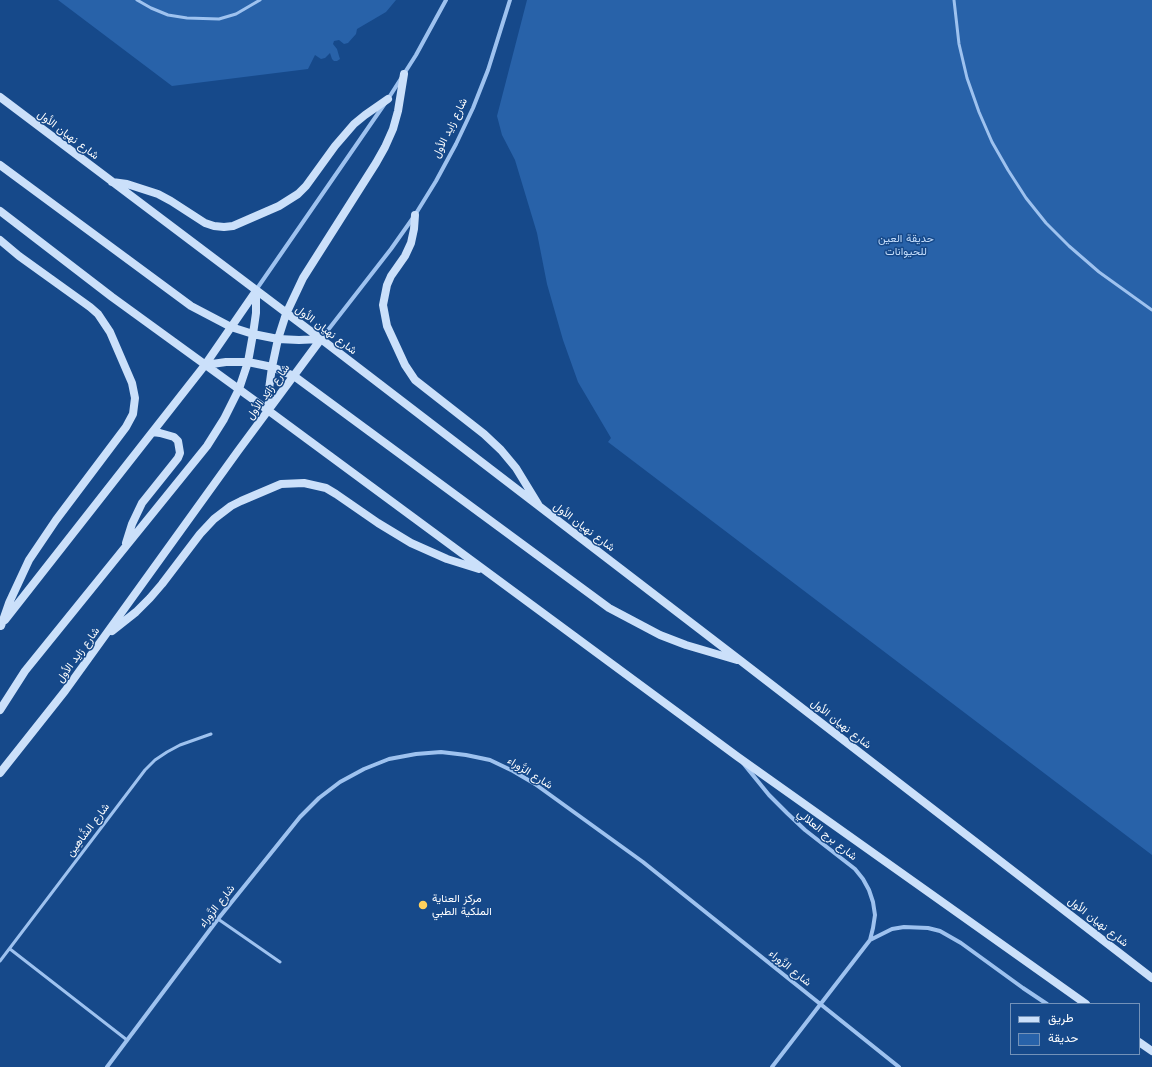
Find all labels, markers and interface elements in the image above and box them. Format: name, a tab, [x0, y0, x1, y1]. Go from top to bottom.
street label: شارع زايد الأول	[430, 96, 470, 160]
street label: شارع نهيان الأول	[35, 108, 101, 162]
park label: حديقة العين للحيوانات	[878, 232, 934, 258]
street label: شارع نهيان الأول	[293, 303, 359, 357]
street label: شارع زايد الأول	[244, 362, 292, 422]
street label: شارع نهيان الأول	[551, 500, 617, 554]
street label: شارع زايد الأول	[54, 625, 102, 685]
street label: شارع نهيان الأول	[808, 696, 874, 752]
street label: شارع الزَّوراء	[505, 754, 555, 792]
street label: شارع الشَّاهِين	[64, 801, 112, 859]
street label: شارع برج العلالي	[794, 807, 860, 863]
street label: شارع الزَّوراء	[196, 882, 238, 930]
place label: مركز العناية الملكية الطبي	[432, 892, 492, 918]
street label: شارع نهيان الأول	[1065, 894, 1131, 950]
marker: مركز العناية الملكية الطبي	[417, 899, 429, 911]
street label: شارع الزَّوراء	[766, 947, 814, 989]
legend	[1010, 1003, 1140, 1055]
text: طريق	[1048, 1011, 1073, 1025]
text: حديقة	[1048, 1031, 1078, 1045]

